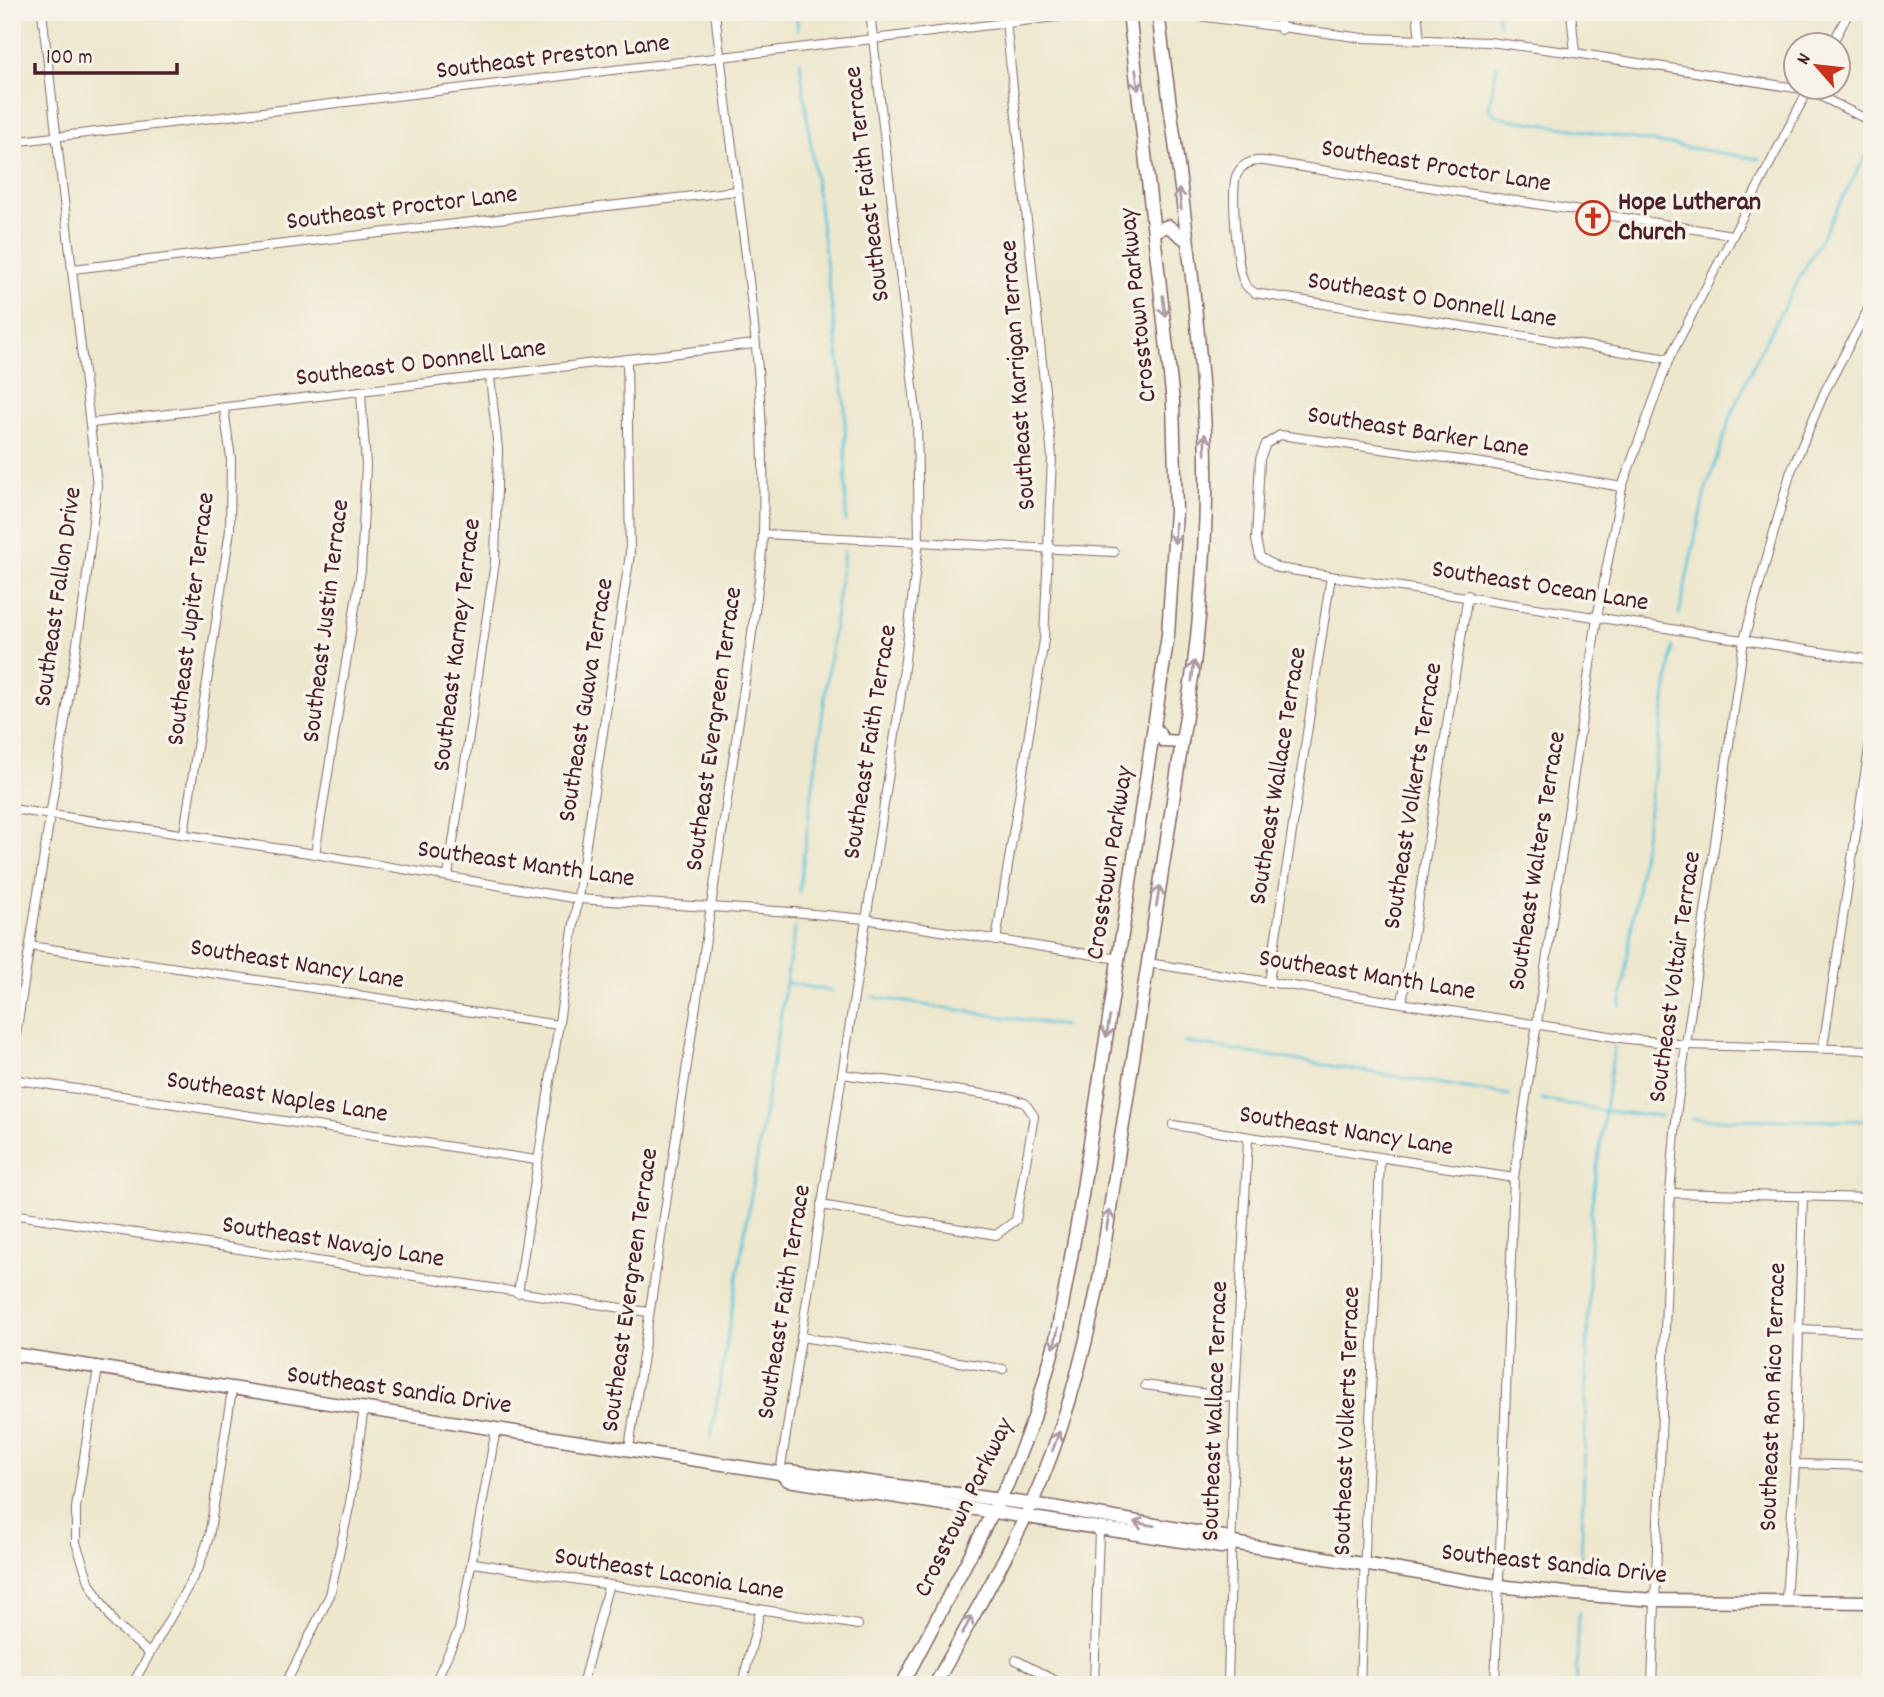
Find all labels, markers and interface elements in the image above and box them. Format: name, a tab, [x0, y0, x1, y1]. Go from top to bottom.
street label: Southeast Preston Lane	[434, 25, 672, 91]
scale bar	[35, 32, 177, 76]
north arrow	[1783, 32, 1853, 102]
text: 100 m	[46, 44, 93, 74]
text: N	[1791, 49, 1819, 70]
street label: Southeast Faith Terrace	[835, 64, 901, 304]
one-way arrow	[1131, 68, 1144, 91]
street label: Southeast Proctor Lane	[1318, 131, 1554, 203]
street label: Southeast Proctor Lane	[284, 176, 520, 242]
place label: Hope Lutheran Church	[1618, 185, 1761, 252]
one-way arrow	[1174, 188, 1187, 211]
church icon: Hope Lutheran Church	[1574, 199, 1612, 237]
street label: Crosstown Parkway	[1110, 205, 1168, 404]
street label: Southeast Karrigan Terrace	[991, 239, 1047, 511]
street label: Southeast O Donnell Lane	[1305, 263, 1559, 339]
one-way arrow	[1157, 294, 1170, 317]
street label: Southeast O Donnell Lane	[294, 330, 548, 398]
street label: Southeast Barker Lane	[1304, 397, 1532, 469]
one-way arrow	[1198, 433, 1212, 456]
street label: Southeast Fallon Drive	[25, 485, 93, 709]
street label: Southeast Jupiter Terrace	[158, 490, 226, 748]
street label: Southeast Justin Terrace	[294, 497, 360, 745]
street label: Southeast Karney Terrace	[424, 516, 492, 774]
one-way arrow	[1169, 521, 1182, 544]
street label: Southeast Ocean Lane	[1429, 552, 1651, 622]
street label: Southeast Guava Terrace	[549, 575, 625, 825]
street label: Southeast Evergreen Terrace	[677, 584, 753, 874]
street label: Southeast Faith Terrace	[834, 622, 908, 862]
street label: Southeast Wallace Terrace	[1240, 644, 1318, 908]
one-way arrow	[1187, 660, 1200, 683]
street label: Southeast Volkerts Terrace	[1375, 660, 1453, 932]
street label: Southeast Walters Terrace	[1499, 729, 1577, 993]
street label: Crosstown Parkway	[1077, 763, 1145, 962]
street label: Southeast Manth Lane	[415, 831, 637, 899]
street label: Southeast Voltair Terrace	[1640, 849, 1712, 1105]
one-way arrow	[1152, 885, 1165, 908]
street label: Southeast Nancy Lane	[187, 930, 407, 1000]
street label: Southeast Manth Lane	[1256, 941, 1478, 1011]
one-way arrow	[1101, 1015, 1114, 1038]
street label: Southeast Naples Lane	[164, 1062, 390, 1134]
street label: Southeast Nancy Lane	[1236, 1097, 1456, 1167]
street label: Southeast Evergreen Terrace	[593, 1145, 669, 1435]
street label: Southeast Faith Terrace	[748, 1182, 822, 1422]
street label: Southeast Navajo Lane	[219, 1207, 447, 1279]
one-way arrow	[1102, 1209, 1115, 1232]
street label: Southeast Ron Rico Terrace	[1751, 1262, 1797, 1532]
street label: Southeast Wallace Terrace	[1193, 1280, 1239, 1542]
street label: Southeast Volkerts Terrace	[1325, 1286, 1371, 1556]
one-way arrow	[1049, 1326, 1063, 1349]
street label: Southeast Sandia Drive	[284, 1357, 514, 1425]
street label: Crosstown Parkway	[905, 1412, 1025, 1604]
one-way arrow	[1051, 1430, 1063, 1452]
one-way arrow	[1133, 1517, 1156, 1530]
street label: Southeast Sandia Drive	[1439, 1535, 1669, 1595]
street label: Southeast Laconia Lane	[552, 1539, 786, 1611]
one-way arrow	[961, 1615, 974, 1636]

